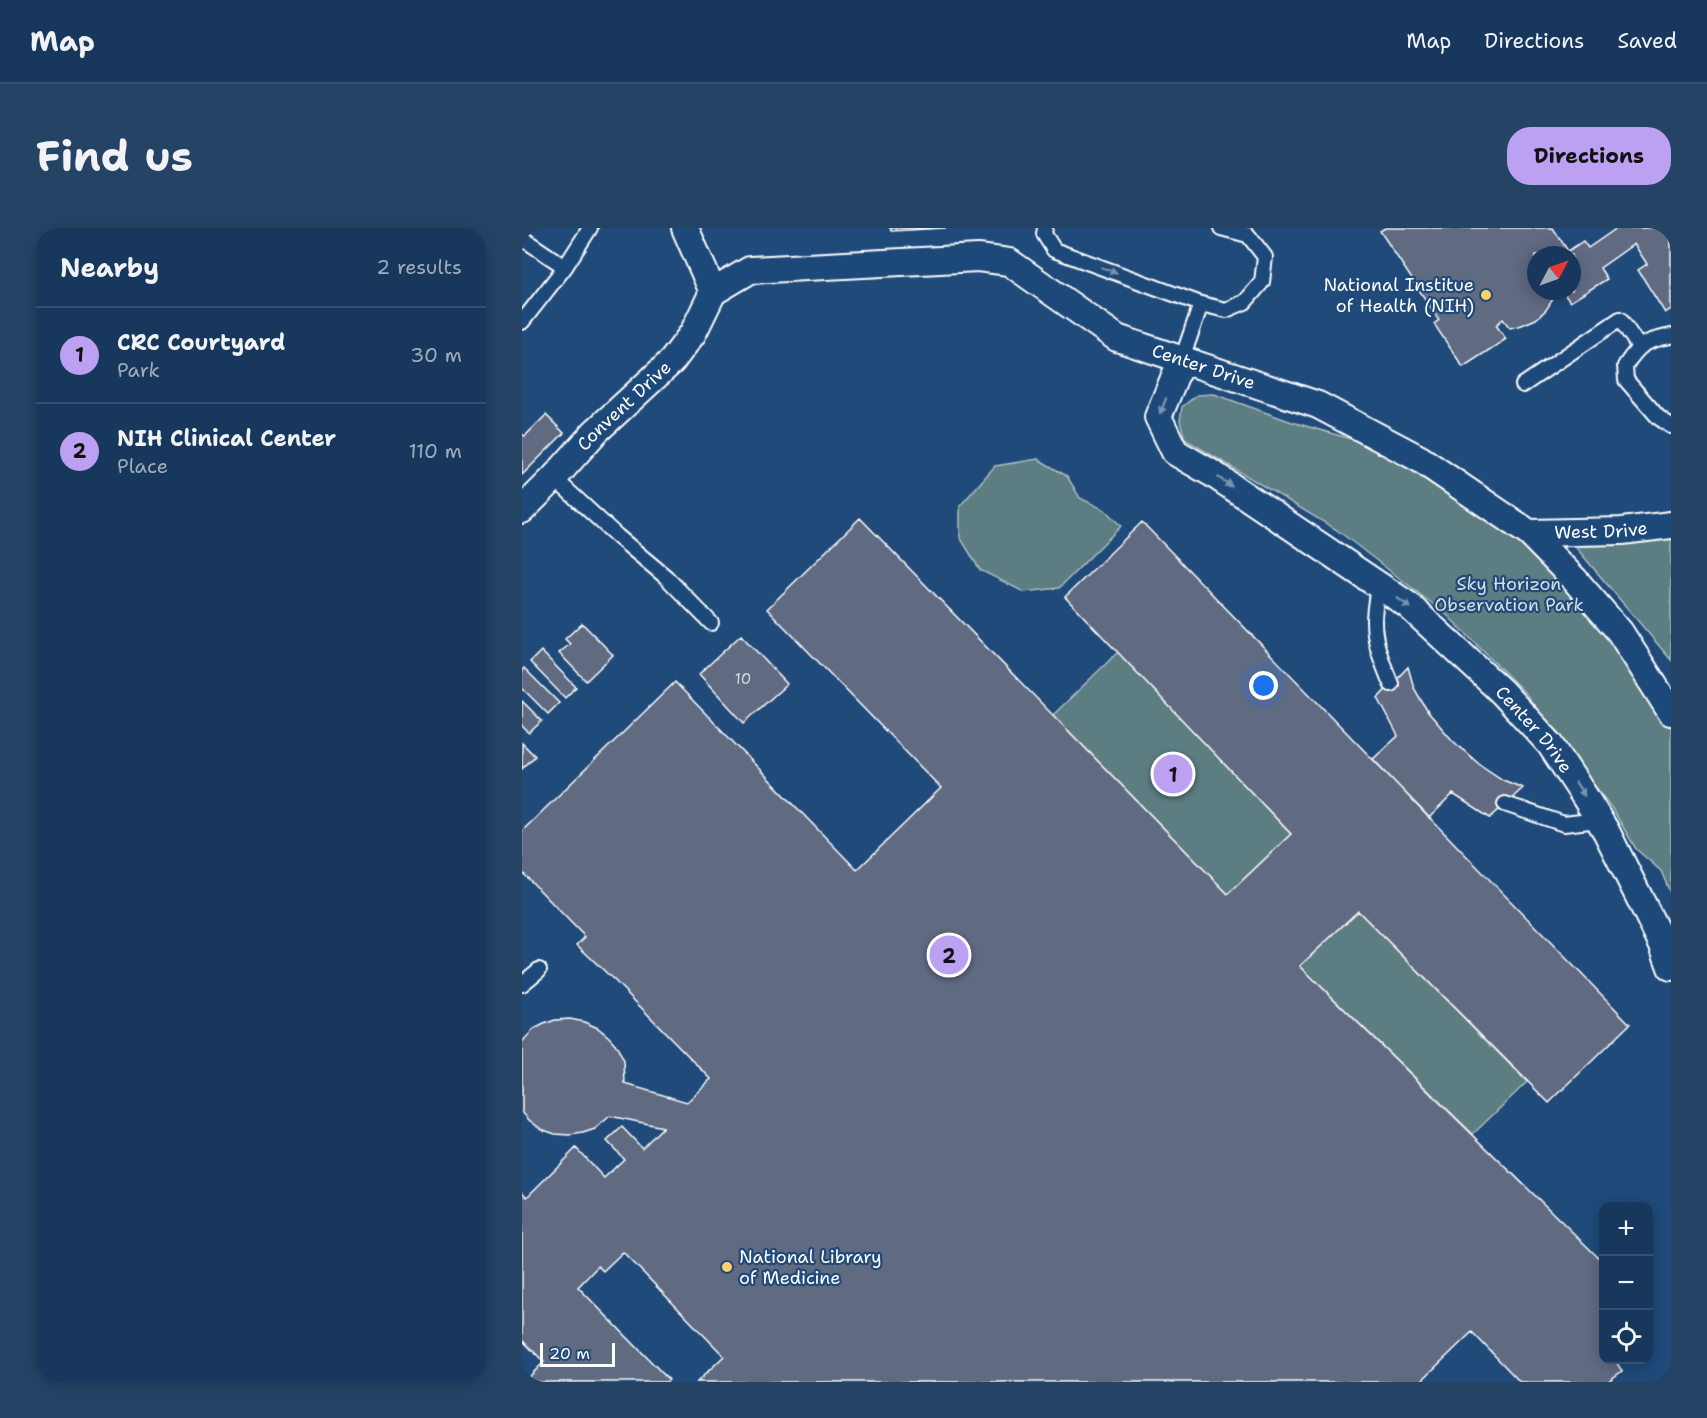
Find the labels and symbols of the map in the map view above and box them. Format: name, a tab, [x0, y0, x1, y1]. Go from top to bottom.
north arrow	[1527, 246, 1581, 300]
one-way arrow	[1100, 266, 1118, 276]
place label: National Institue of Health (NIH)	[1323, 273, 1474, 318]
marker: National Institue of Health (NIH)	[1479, 288, 1493, 302]
street label: Center Drive	[1149, 338, 1258, 395]
street label: Convent Drive	[572, 356, 676, 456]
one-way arrow	[1158, 397, 1167, 415]
one-way arrow	[1217, 476, 1233, 487]
street label: West Drive	[1554, 516, 1649, 544]
park label: Sky Horizon Observation Park	[1434, 572, 1584, 617]
one-way arrow	[1396, 596, 1412, 609]
house number: 10	[735, 669, 751, 689]
your location	[1249, 671, 1278, 700]
street label: Center Drive	[1490, 681, 1578, 778]
pin: 1	[1154, 752, 1192, 796]
one-way arrow	[1574, 781, 1586, 797]
pin: 2	[930, 932, 968, 978]
place label: National Library of Medicine	[739, 1245, 882, 1290]
marker: National Library of Medicine	[720, 1260, 734, 1274]
scale bar	[540, 1340, 615, 1368]

